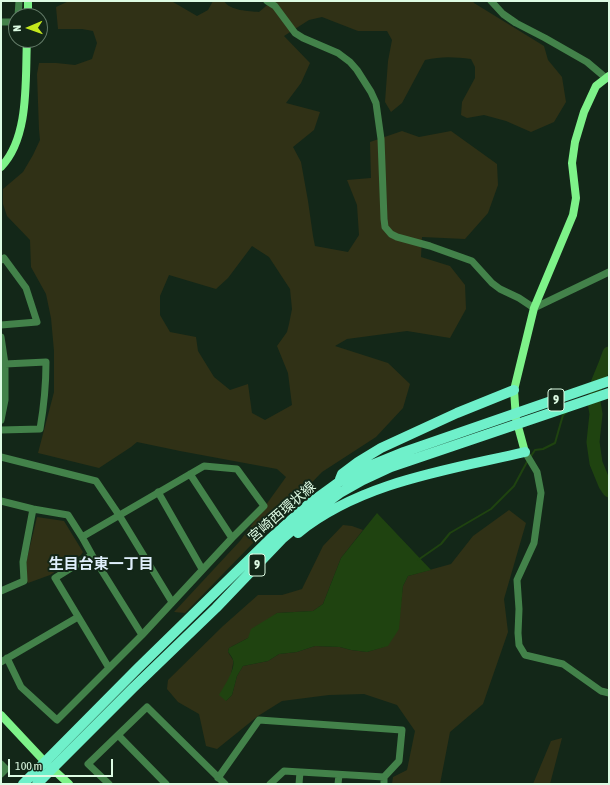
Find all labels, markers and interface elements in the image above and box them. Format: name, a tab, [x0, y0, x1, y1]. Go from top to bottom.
north arrow	[8, 8, 48, 48]
text: N	[11, 25, 23, 32]
road number: 9	[548, 389, 564, 411]
street label: 宮崎西環状線	[245, 478, 319, 546]
road number: 9	[249, 554, 265, 576]
district label: 生目台東一丁目	[49, 555, 153, 573]
scale bar	[10, 751, 115, 777]
text: 100 m	[15, 759, 42, 773]

